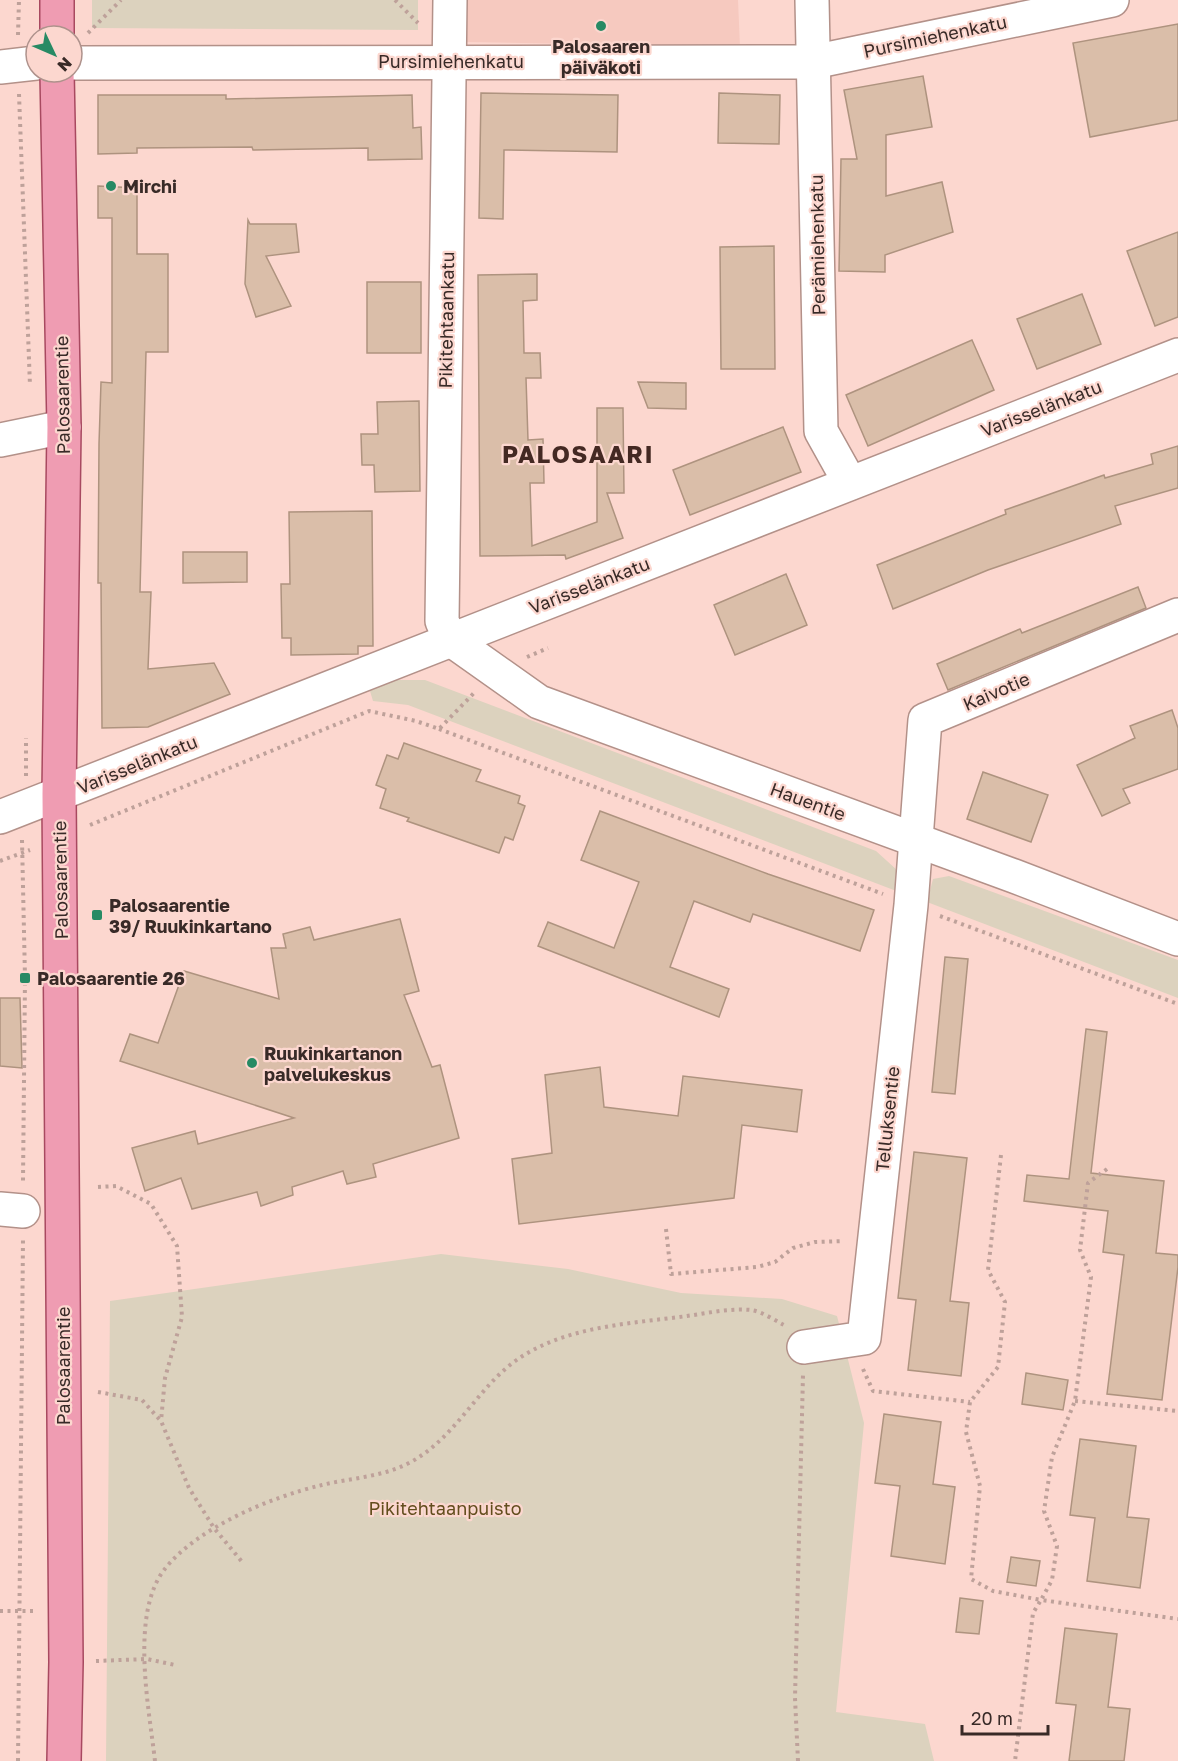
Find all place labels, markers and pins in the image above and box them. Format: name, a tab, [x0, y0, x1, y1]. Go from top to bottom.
marker: Palosaaren päiväkoti	[594, 19, 608, 33]
place label: Palosaaren päiväkoti	[552, 35, 650, 78]
place label: Mirchi	[123, 175, 177, 197]
marker: Mirchi	[104, 179, 118, 193]
place label: Palosaarentie 39/ Ruukinkartano	[109, 894, 272, 937]
marker: Palosaarentie 39/ Ruukinkartano	[90, 908, 104, 922]
place label: Palosaarentie 26	[37, 967, 185, 989]
marker: Palosaarentie 26	[18, 971, 32, 985]
place label: Ruukinkartanon palvelukeskus	[264, 1042, 402, 1085]
marker: Ruukinkartanon palvelukeskus	[245, 1056, 259, 1070]

